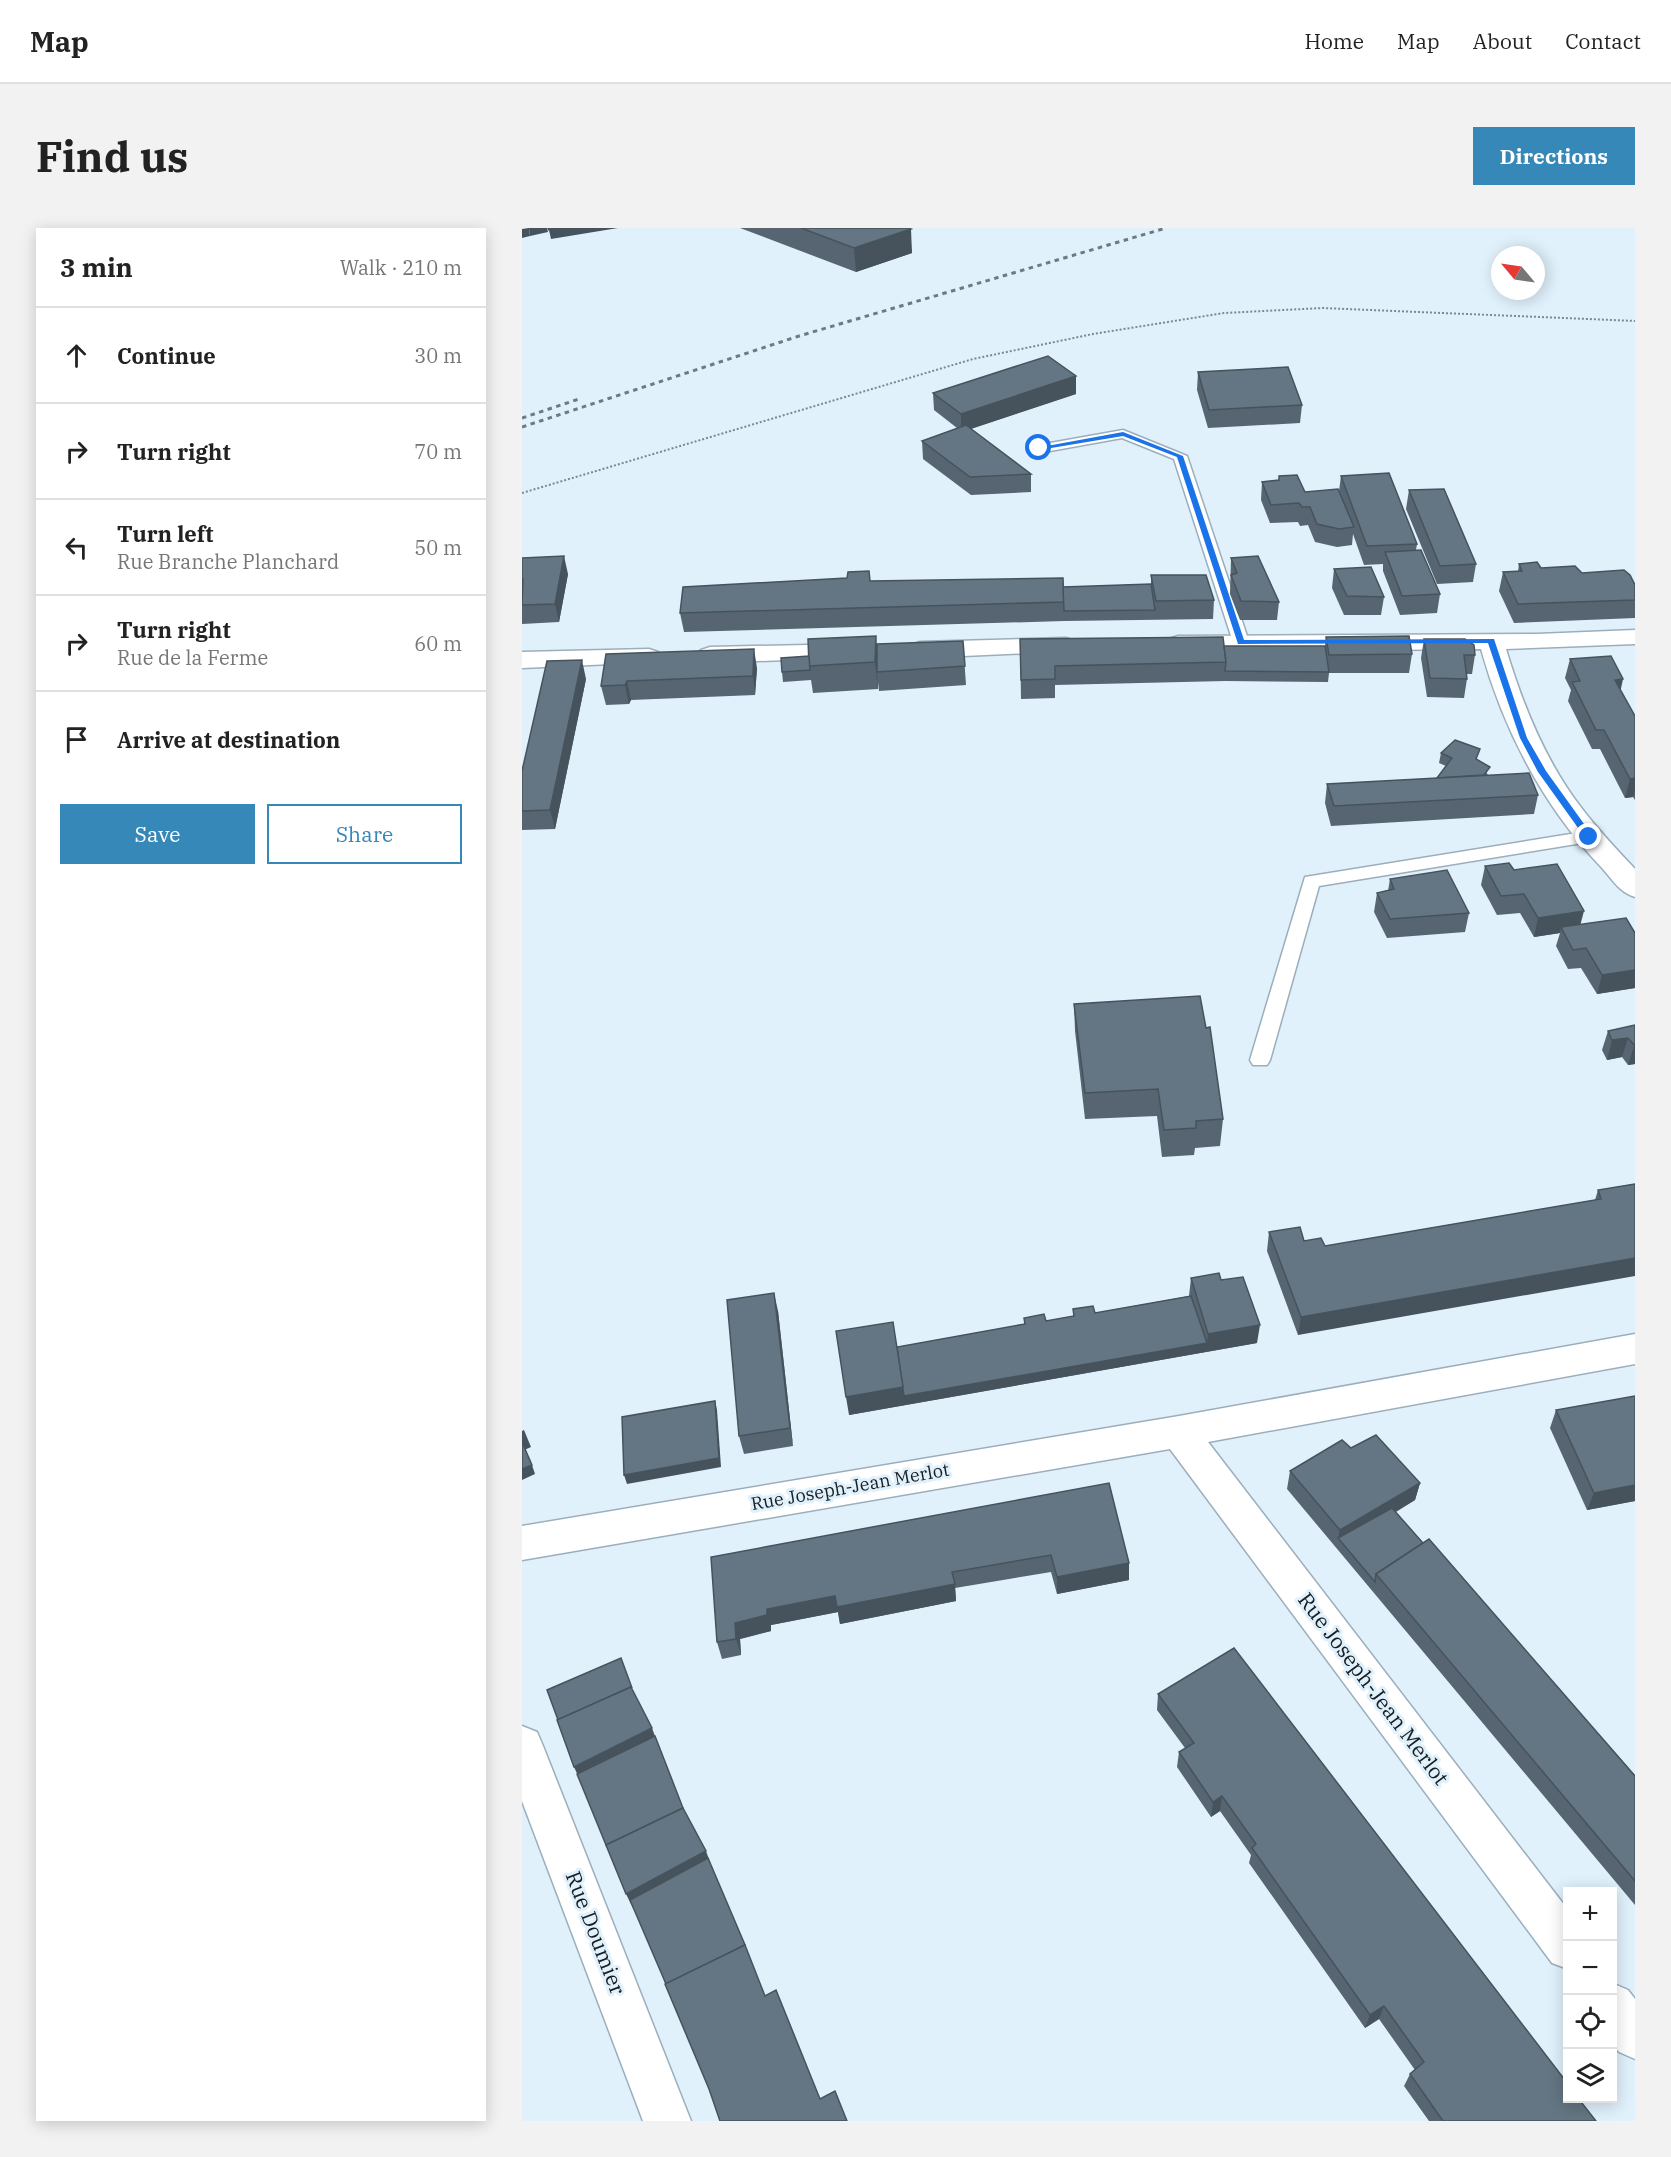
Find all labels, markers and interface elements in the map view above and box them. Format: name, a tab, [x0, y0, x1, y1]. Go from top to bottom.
text: Map	[30, 23, 89, 60]
text: Home	[1304, 27, 1364, 55]
text: Map	[1397, 27, 1440, 55]
text: About	[1473, 27, 1532, 55]
text: Contact	[1565, 27, 1641, 55]
button: Directions	[1473, 127, 1635, 185]
text: Find us	[36, 129, 188, 184]
north arrow	[1491, 246, 1545, 300]
text: 3 min	[60, 250, 133, 284]
text: Walk · 210 m	[340, 254, 462, 281]
icon: ahead	[60, 339, 93, 372]
text: Continue	[117, 341, 216, 370]
text: 30 m	[414, 342, 462, 369]
route start	[1025, 434, 1051, 460]
icon: right	[60, 435, 93, 468]
text: Turn right	[117, 437, 231, 466]
text: 70 m	[414, 438, 462, 465]
text: Turn left	[117, 519, 213, 548]
icon: left	[60, 531, 93, 564]
text: 50 m	[414, 534, 462, 561]
text: Rue Branche Planchard	[117, 548, 339, 575]
text: Turn right	[117, 615, 231, 644]
icon: right	[60, 627, 93, 660]
text: 60 m	[414, 630, 462, 657]
text: Rue de la Ferme	[117, 644, 268, 671]
icon: arrive	[60, 723, 93, 756]
text: Arrive at destination	[117, 725, 340, 754]
button: Save	[60, 804, 255, 864]
button: Share	[267, 804, 462, 864]
route end	[1575, 823, 1601, 849]
street label: Rue Joseph-Jean Merlot	[749, 1458, 951, 1515]
street label: Rue Joseph-Jean Merlot	[1292, 1586, 1455, 1790]
street label: Rue Doumier	[560, 1867, 633, 1999]
map controls	[1563, 1887, 1617, 2103]
button: +	[1563, 1887, 1617, 1941]
button: −	[1563, 1941, 1617, 1995]
button: locate	[1563, 1995, 1617, 2049]
button: layers	[1563, 2049, 1617, 2103]

